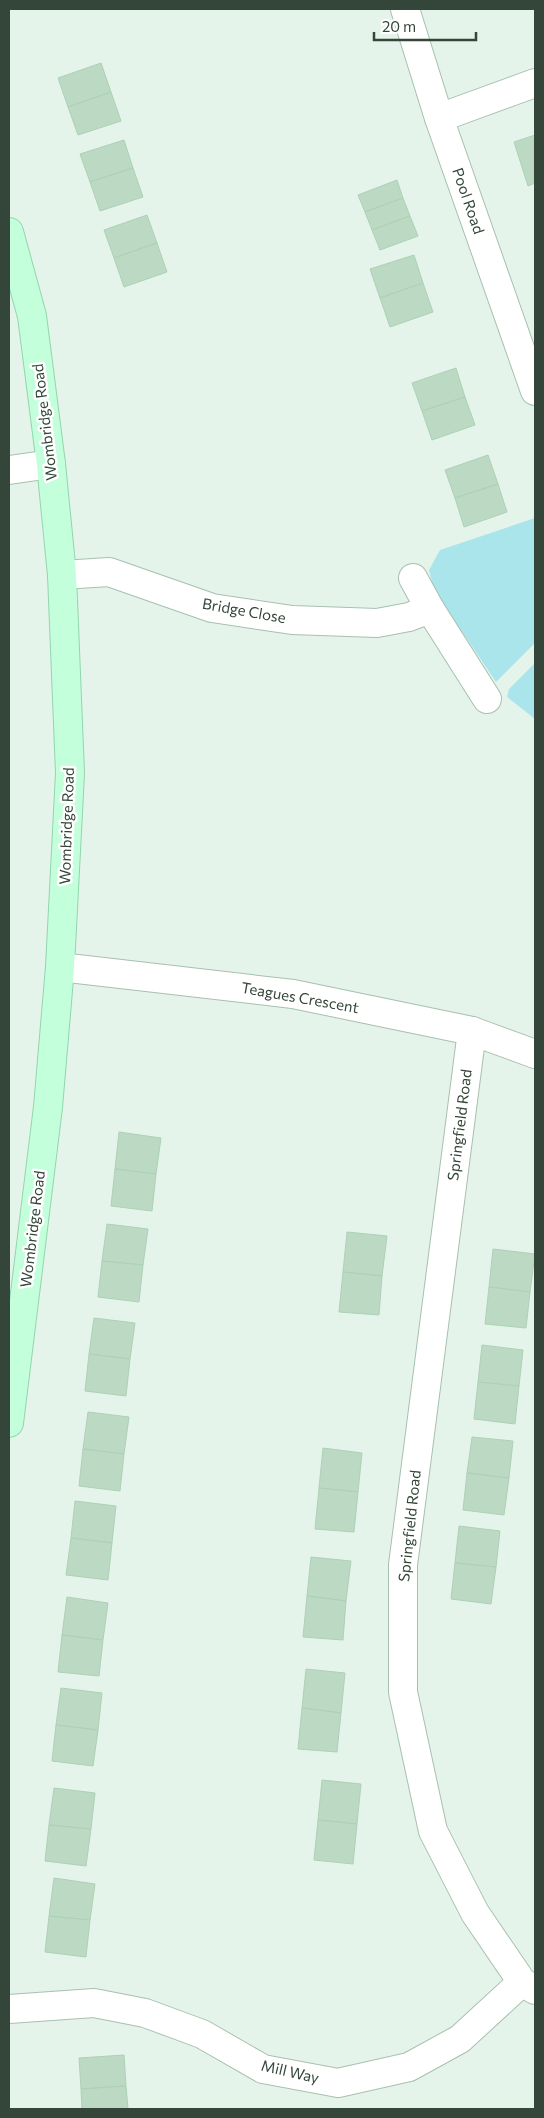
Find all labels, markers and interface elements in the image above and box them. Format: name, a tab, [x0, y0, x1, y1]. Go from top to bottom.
scale bar	[374, 10, 476, 42]
text: 20 m	[382, 17, 416, 35]
street label: Pool Road	[449, 165, 489, 236]
street label: Wombridge Road	[28, 363, 60, 482]
street label: Bridge Close	[201, 594, 287, 626]
street label: Wombridge Road	[55, 767, 77, 885]
street label: Teagues Crescent	[240, 978, 360, 1016]
street label: Springfield Road	[443, 1068, 475, 1182]
street label: Wombridge Road	[16, 1169, 48, 1288]
street label: Springfield Road	[394, 1469, 424, 1583]
street label: Mill Way	[260, 2056, 321, 2086]

